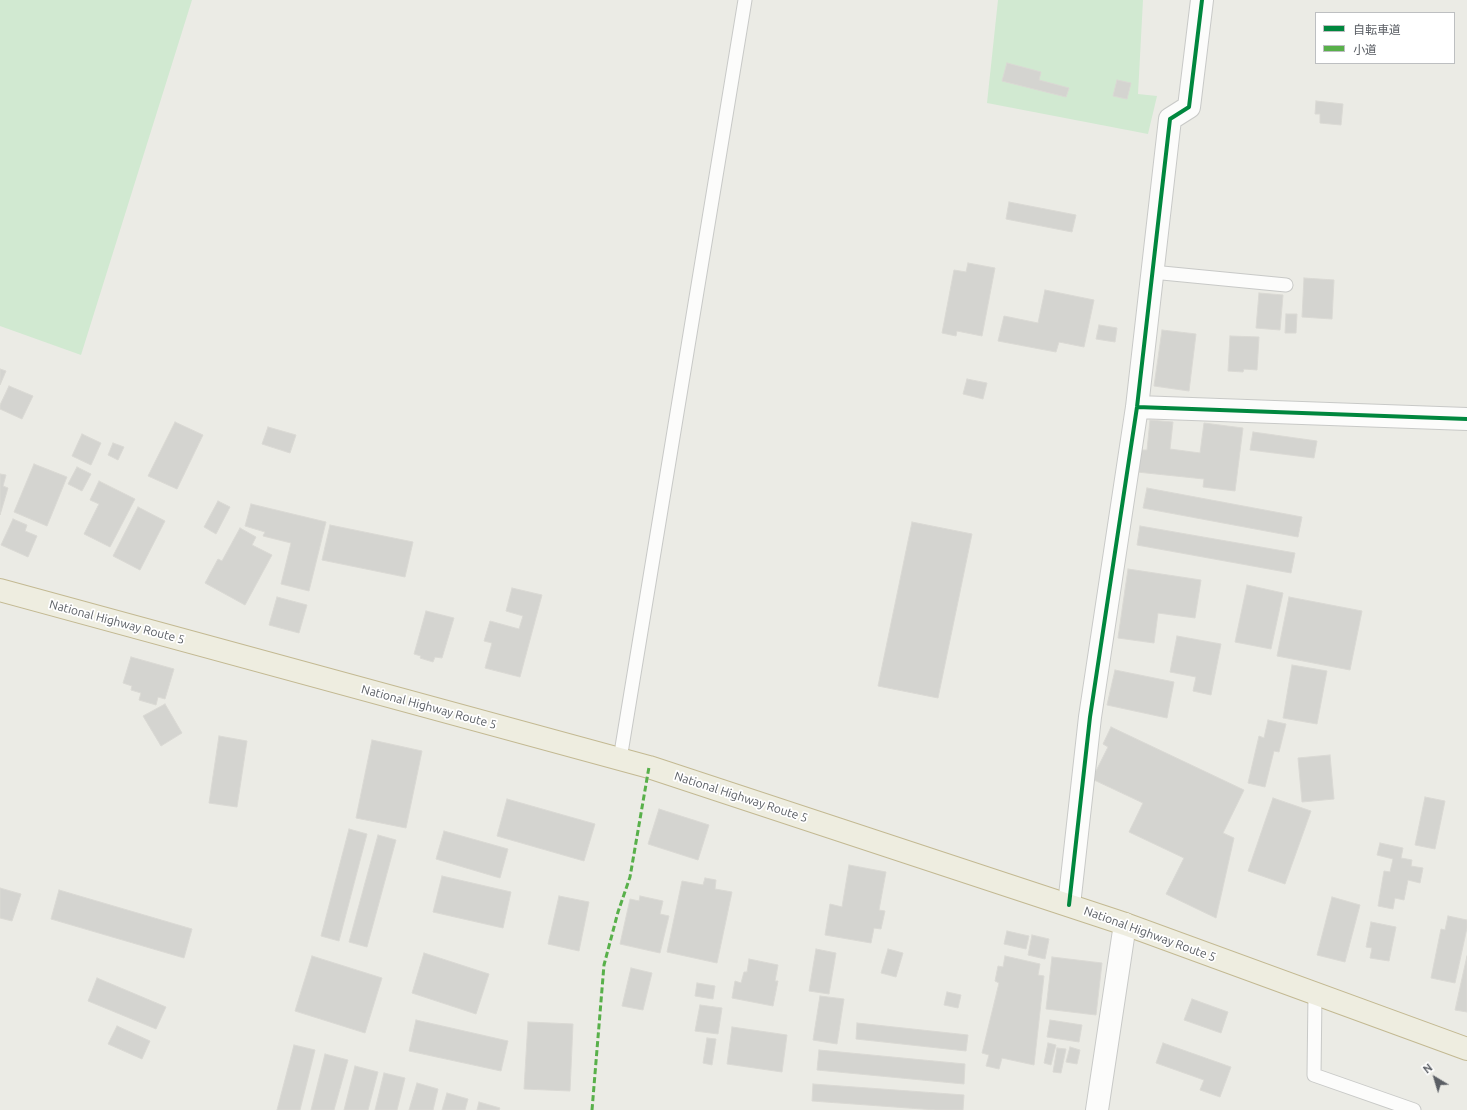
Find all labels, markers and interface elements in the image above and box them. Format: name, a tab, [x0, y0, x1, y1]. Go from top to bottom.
legend	[1315, 12, 1455, 64]
text: 自転車道	[1353, 23, 1401, 36]
text: 小道	[1353, 43, 1377, 56]
street label: National Highway Route 5	[48, 597, 186, 647]
street label: National Highway Route 5	[360, 682, 498, 732]
street label: National Highway Route 5	[672, 769, 810, 825]
street label: National Highway Route 5	[1082, 903, 1218, 965]
north arrow	[1415, 1058, 1455, 1098]
text: N	[1421, 1061, 1435, 1076]

